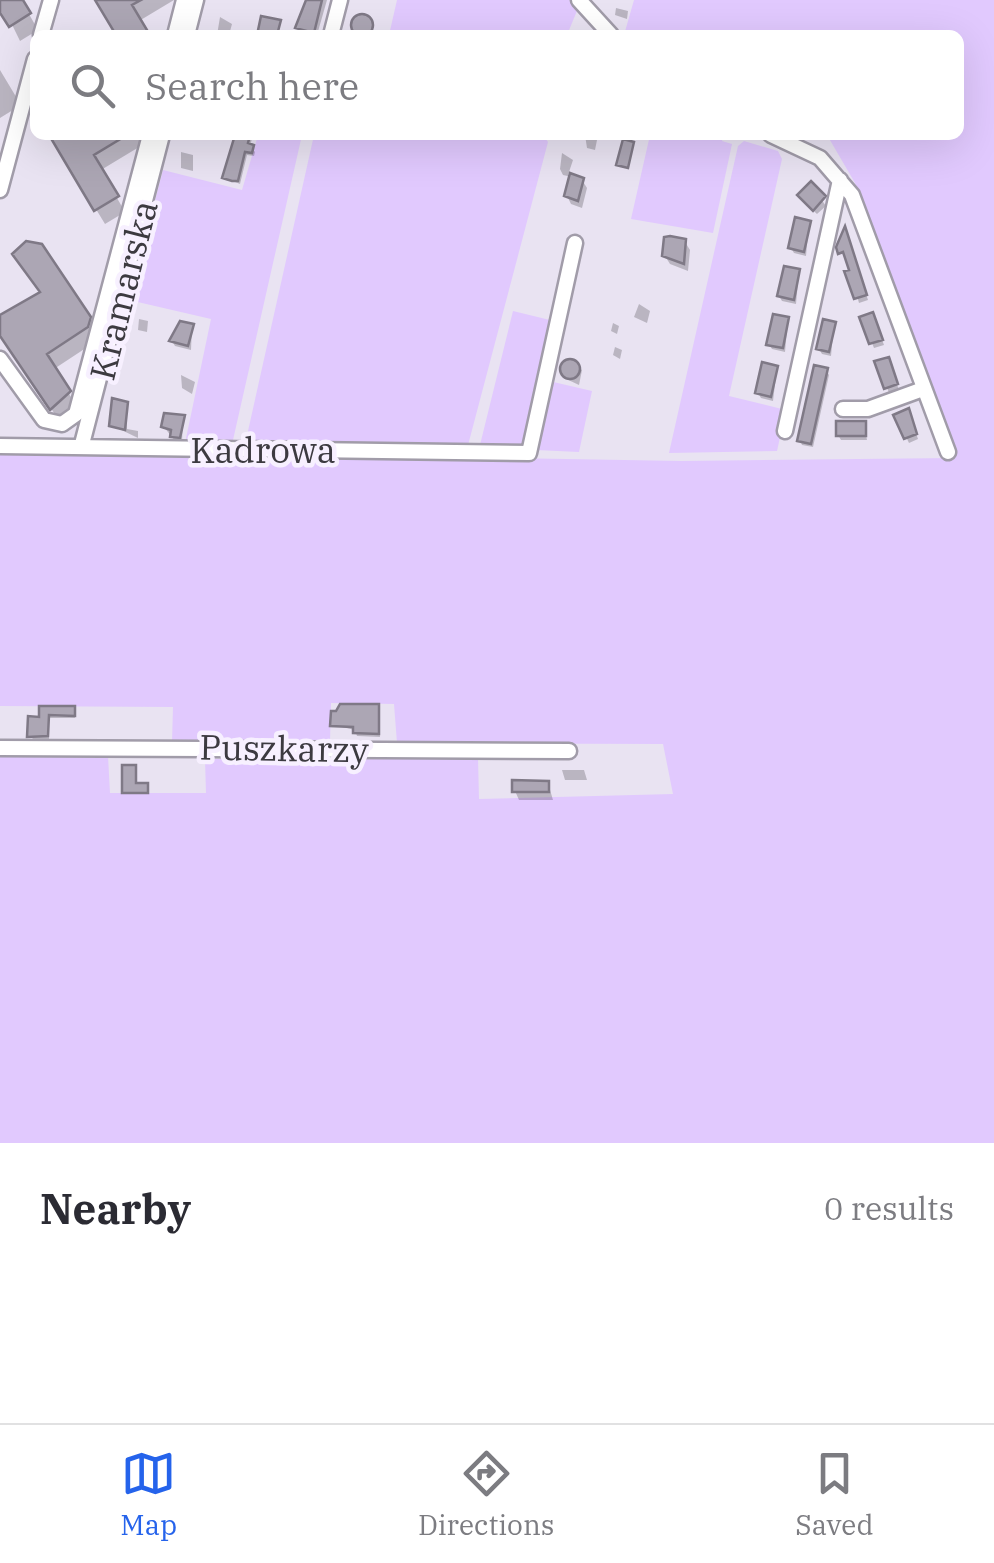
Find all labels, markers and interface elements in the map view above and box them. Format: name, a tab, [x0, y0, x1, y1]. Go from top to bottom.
search box	[30, 30, 964, 140]
icon: search	[65, 58, 120, 113]
text: Search here	[145, 61, 359, 110]
street label: Kramarska	[78, 195, 168, 385]
street label: Kadrowa	[190, 427, 336, 473]
street label: Puszkarzy	[199, 724, 369, 772]
text: Nearby	[40, 1181, 191, 1236]
text: 0 results	[824, 1187, 954, 1229]
tab: Map	[120, 1446, 177, 1543]
tab: Directions	[418, 1446, 554, 1543]
tab: Saved	[795, 1446, 874, 1543]

